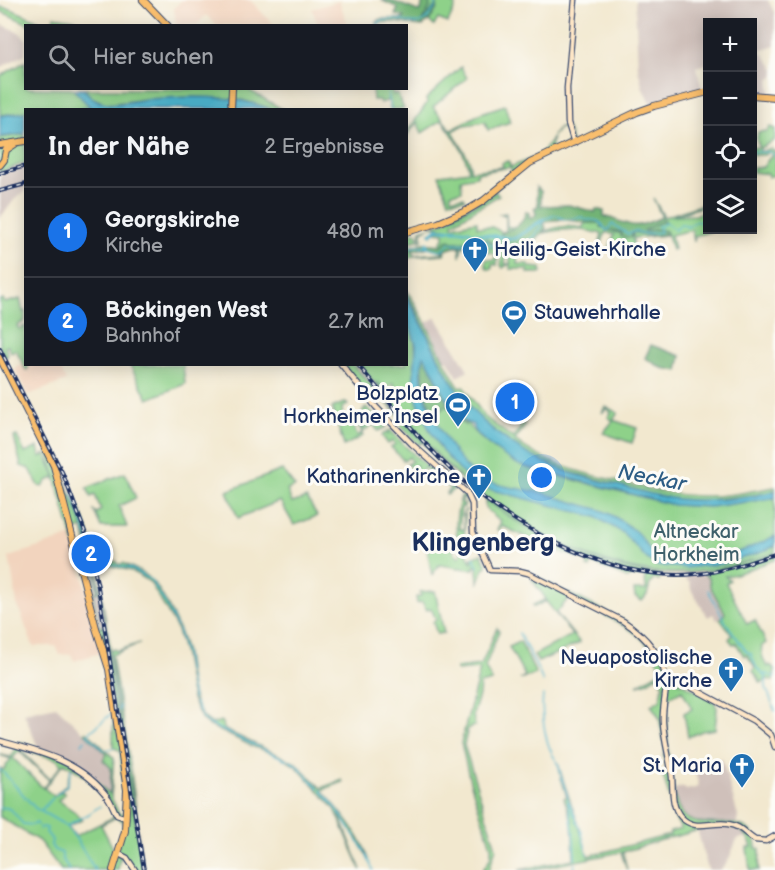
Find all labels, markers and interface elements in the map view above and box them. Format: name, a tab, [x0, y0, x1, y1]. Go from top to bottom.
map controls	[703, 18, 757, 234]
button: +	[703, 18, 757, 72]
search box	[24, 24, 408, 90]
icon: search	[45, 41, 78, 74]
text: Hier suchen	[93, 44, 214, 71]
button: −	[703, 72, 757, 126]
button: locate	[703, 126, 757, 180]
text: In der Nähe	[48, 132, 190, 163]
text: 2 Ergebnisse	[264, 135, 384, 159]
button: layers	[703, 180, 757, 234]
text: Georgskirche	[105, 207, 240, 234]
text: 1	[63, 220, 72, 244]
text: 480 m	[326, 220, 384, 244]
text: Kirche	[105, 234, 163, 258]
church icon: Heilig-Geist-Kirche	[460, 235, 490, 273]
place label: Heilig-Geist-Kirche	[494, 238, 666, 262]
text: Böckingen West	[105, 297, 268, 324]
sports icon: Stauwehrhalle	[499, 298, 529, 336]
place label: Stauwehrhalle	[534, 301, 661, 325]
text: 2	[62, 310, 73, 334]
text: 2.7 km	[328, 310, 384, 334]
text: Bahnhof	[105, 324, 181, 348]
pin: 1	[496, 380, 534, 424]
place label: Bolzplatz Horkheimer Insel	[283, 382, 438, 429]
sports icon: Bolzplatz Horkheimer Insel	[443, 390, 473, 428]
water label: Neckar	[616, 459, 689, 497]
church icon: Katharinenkirche	[464, 462, 494, 500]
your location	[527, 463, 556, 492]
place label: Katharinenkirche	[306, 465, 460, 489]
park label: Altneckar Horkheim	[652, 520, 740, 567]
district label: Klingenberg	[411, 528, 555, 559]
pin: 2	[72, 532, 110, 576]
place label: Neuapostolische Kirche	[560, 646, 712, 693]
church icon: Neuapostolische Kirche	[716, 655, 746, 693]
church icon: St. Maria	[727, 751, 757, 789]
place label: St. Maria	[643, 754, 722, 778]

